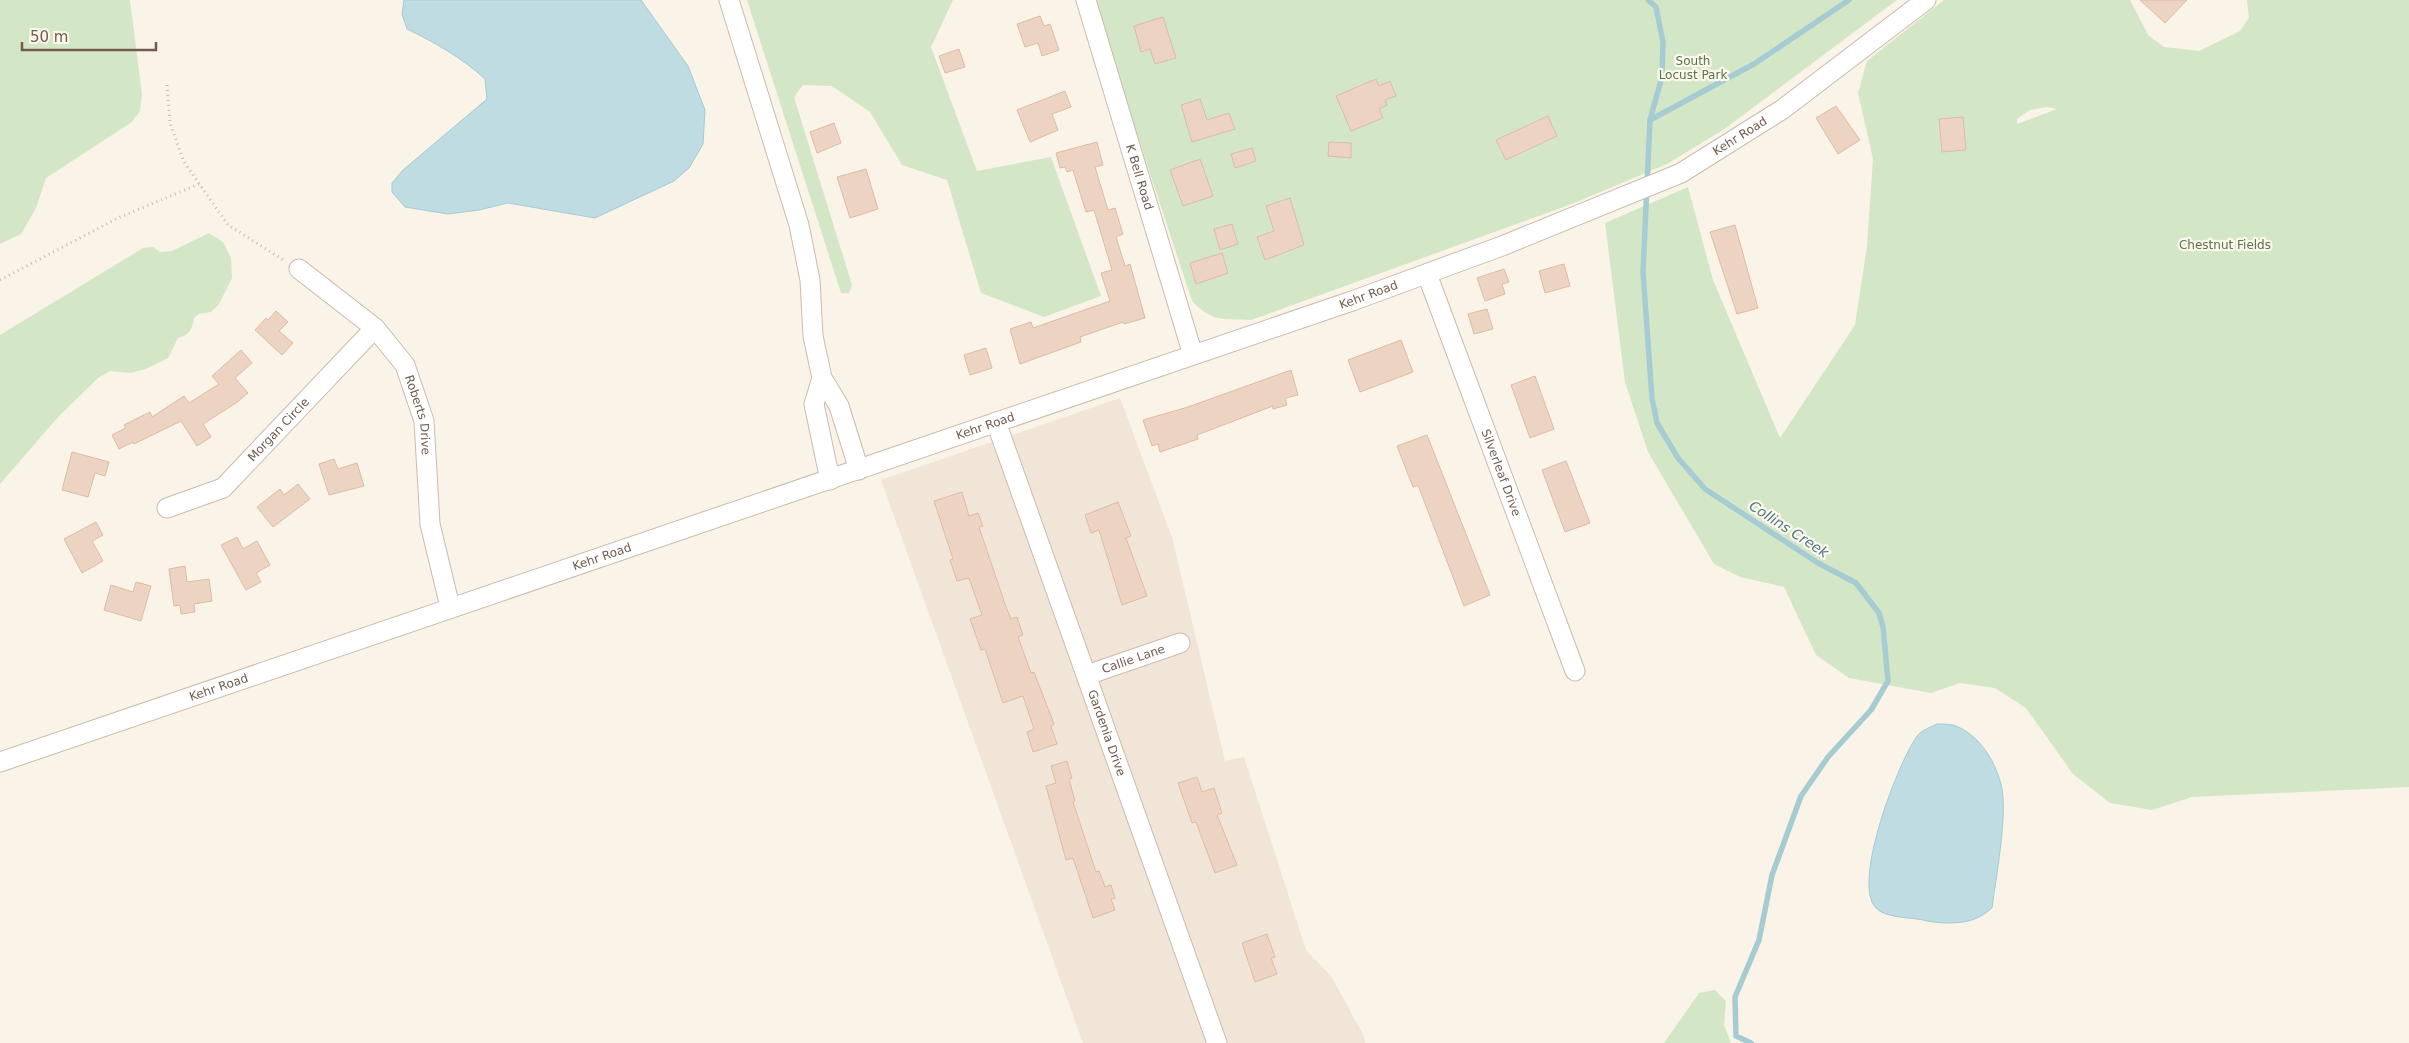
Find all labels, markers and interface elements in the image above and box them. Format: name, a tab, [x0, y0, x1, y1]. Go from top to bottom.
scale bar	[22, 20, 156, 52]
text: 50 m	[30, 28, 68, 46]
park label: South Locust Park	[1659, 54, 1727, 82]
street label: Kehr Road	[1710, 114, 1769, 158]
street label: K Bell Road	[1123, 143, 1156, 212]
park label: Chestnut Fields	[2179, 238, 2271, 252]
street label: Kehr Road	[1337, 278, 1400, 312]
street label: Roberts Drive	[402, 373, 433, 455]
street label: Morgan Circle	[245, 395, 312, 464]
street label: Kehr Road	[954, 410, 1017, 443]
street label: Silverleaf Drive	[1478, 427, 1524, 518]
water label: Collins Creek	[1746, 497, 1832, 561]
street label: Kehr Road	[571, 540, 633, 573]
street label: Callie Lane	[1100, 642, 1167, 676]
street label: Kehr Road	[187, 671, 250, 704]
street label: Gardenia Drive	[1085, 688, 1128, 778]

